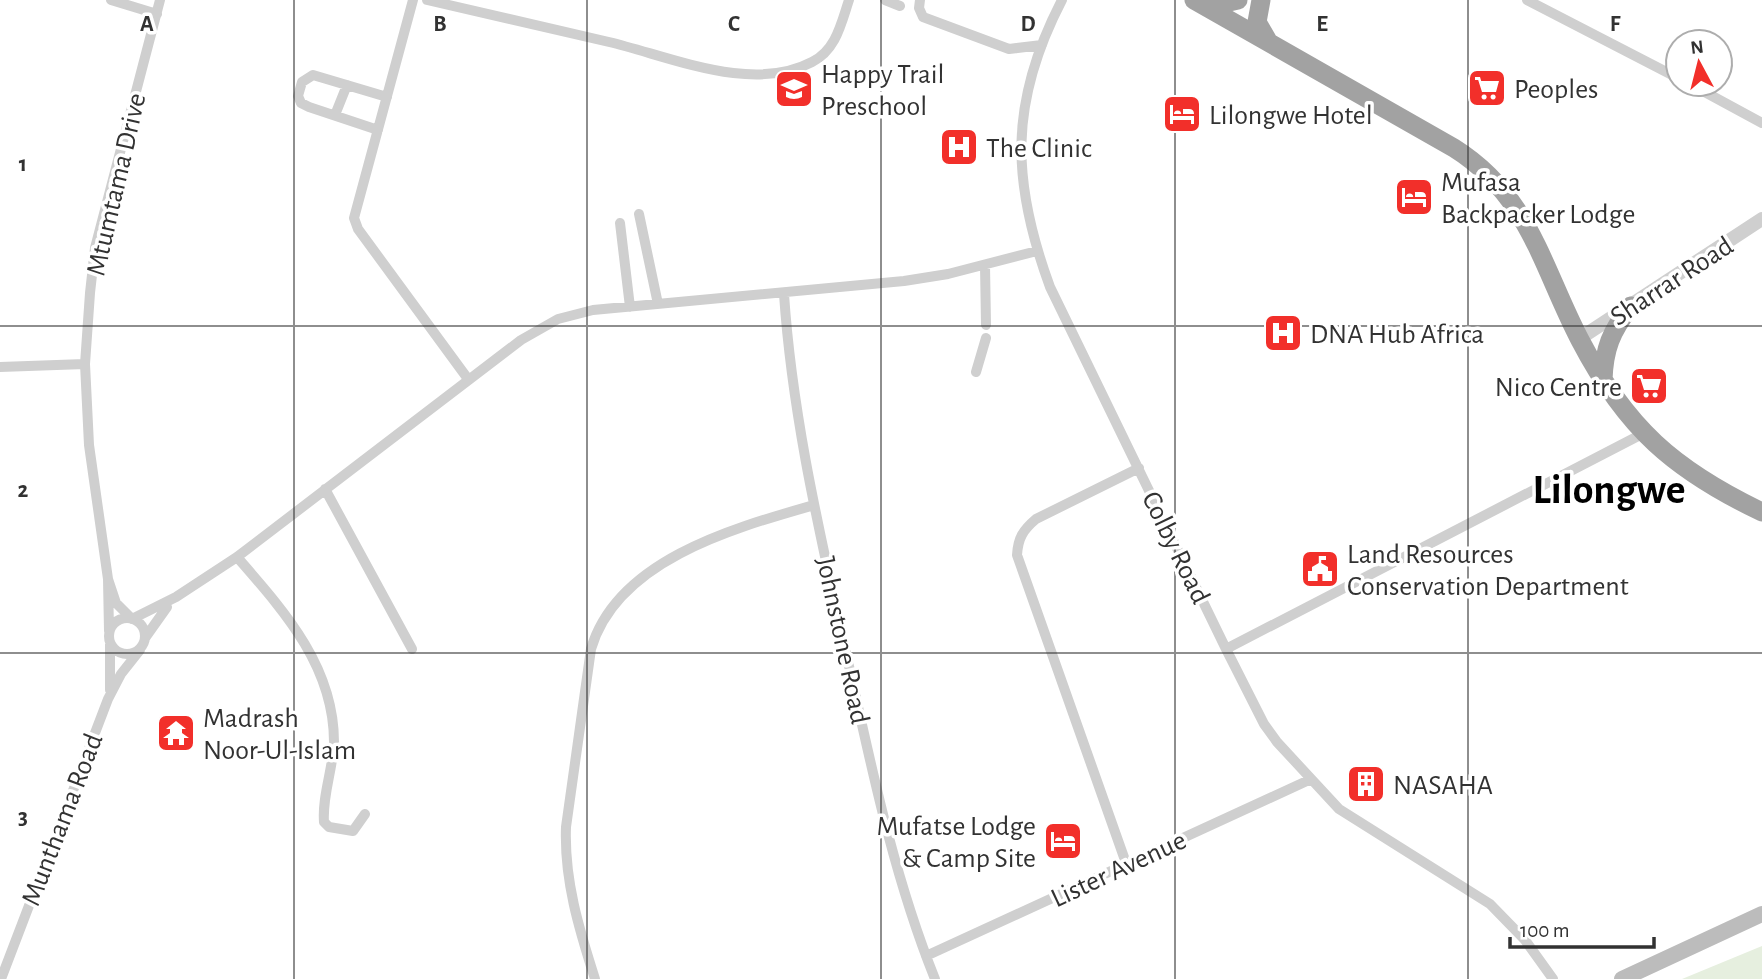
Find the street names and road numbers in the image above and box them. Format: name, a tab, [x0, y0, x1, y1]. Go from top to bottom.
street label: Mtumtama Drive	[82, 90, 152, 279]
street label: Sharrar Road	[1606, 232, 1738, 332]
street label: Colby Road	[1136, 487, 1214, 608]
street label: Johnstone Road	[811, 554, 873, 727]
street label: Munthama Road	[17, 730, 109, 910]
street label: Lister Avenue	[1047, 826, 1191, 913]

